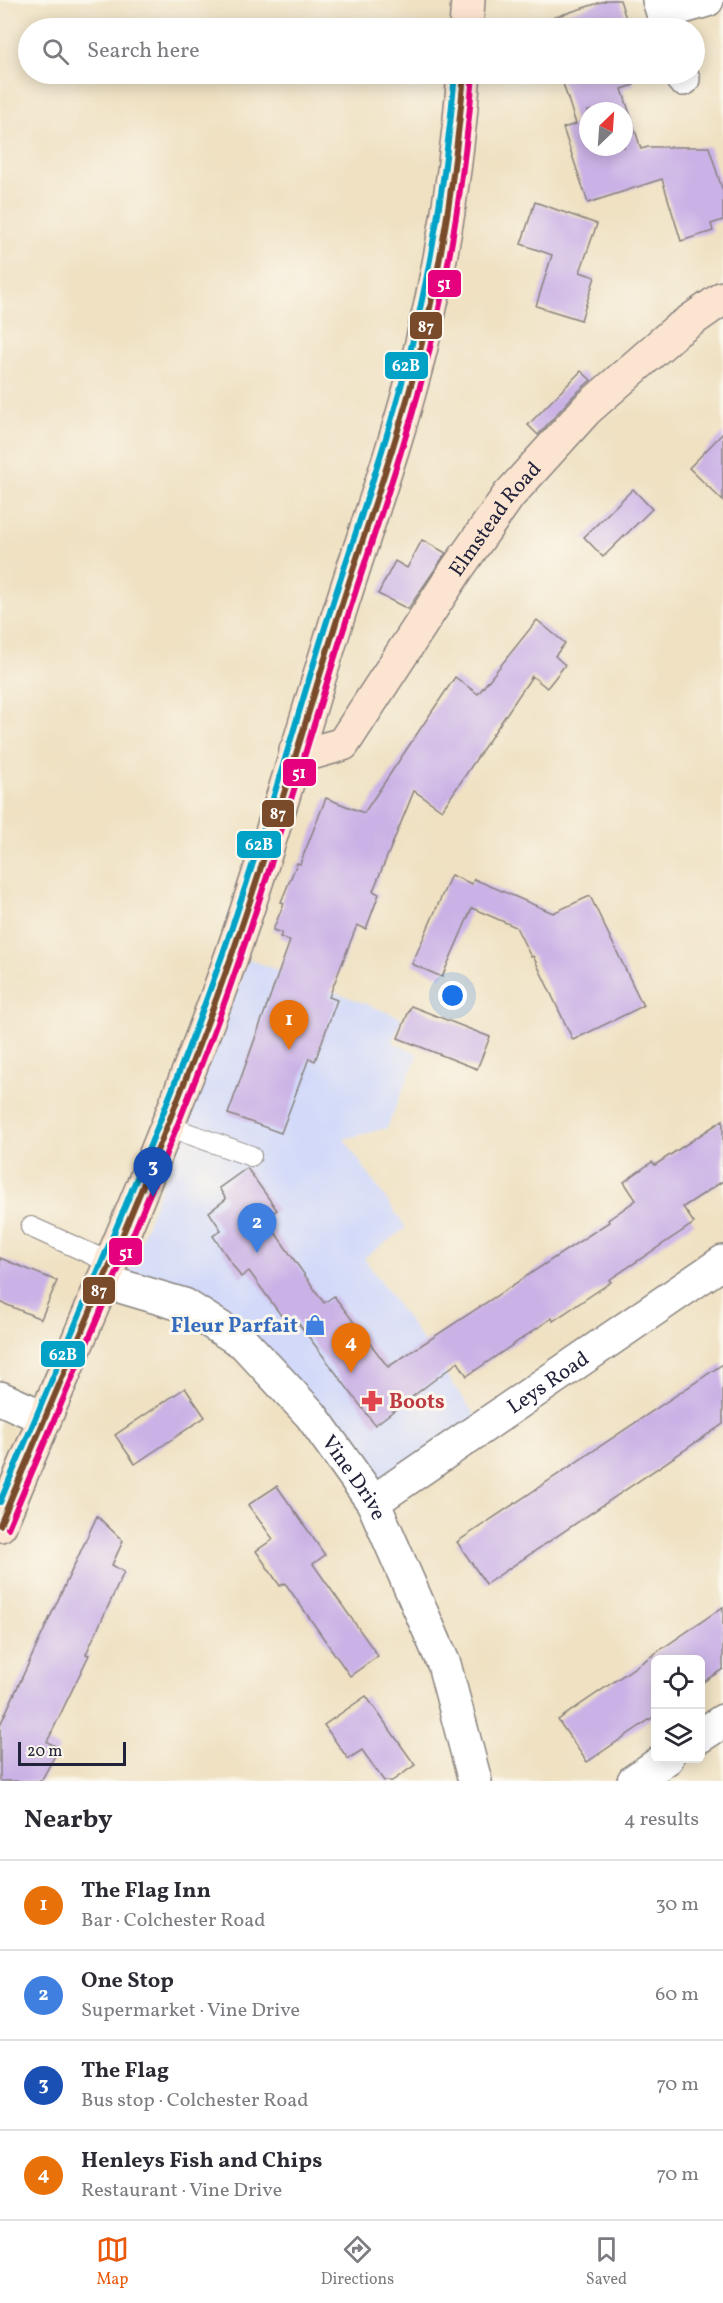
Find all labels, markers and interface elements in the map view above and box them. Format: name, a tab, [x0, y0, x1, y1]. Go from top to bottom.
search box	[18, 18, 705, 84]
icon: search	[39, 35, 72, 68]
text: Search here	[87, 36, 200, 67]
north arrow	[579, 102, 633, 156]
line badge: 51	[427, 269, 462, 298]
text: 51	[437, 274, 451, 296]
line badge: 87	[409, 311, 443, 340]
text: 87	[418, 317, 435, 339]
line badge: 62B	[384, 351, 429, 380]
text: 62B	[392, 356, 420, 378]
street label: Elmstead Road	[443, 456, 549, 583]
line badge: 51	[282, 758, 317, 787]
text: 51	[292, 763, 306, 785]
line badge: 87	[261, 799, 295, 828]
text: 87	[270, 804, 287, 826]
line badge: 62B	[236, 830, 282, 859]
text: 62B	[245, 835, 273, 857]
your location	[438, 981, 467, 1010]
pin: 1	[270, 1000, 308, 1050]
pin: 3	[134, 1148, 172, 1197]
pin: 2	[238, 1204, 276, 1253]
line badge: 51	[108, 1237, 143, 1266]
text: 51	[119, 1243, 133, 1265]
line badge: 87	[82, 1276, 116, 1305]
text: 87	[91, 1281, 108, 1303]
place label: Fleur Parfait	[171, 1312, 298, 1341]
shop icon: Fleur Parfait	[303, 1313, 327, 1337]
pin: 4	[332, 1324, 370, 1373]
line badge: 62B	[40, 1340, 86, 1368]
text: 62B	[49, 1345, 77, 1367]
street label: Leys Road	[502, 1345, 595, 1422]
place label: Boots	[389, 1388, 445, 1417]
pharmacy icon: Boots	[360, 1389, 384, 1413]
street label: Vine Drive	[314, 1430, 392, 1525]
map controls	[651, 1655, 705, 1763]
button: locate	[651, 1655, 705, 1709]
button: layers	[651, 1709, 705, 1763]
scale bar	[18, 1739, 126, 1766]
text: 20 m	[27, 1741, 62, 1763]
text: Nearby	[24, 1802, 113, 1838]
text: 4 results	[624, 1806, 699, 1834]
text: The Flag Inn	[81, 1876, 211, 1907]
text: 1	[39, 1891, 48, 1919]
text: 30 m	[655, 1891, 699, 1919]
text: Bar · Colchester Road	[81, 1907, 265, 1935]
text: One Stop	[81, 1966, 174, 1997]
text: 2	[38, 1981, 49, 2009]
text: 60 m	[655, 1981, 699, 2009]
text: Supermarket · Vine Drive	[81, 1997, 300, 2025]
text: The Flag	[81, 2056, 169, 2087]
text: 3	[38, 2071, 49, 2099]
text: 70 m	[656, 2071, 699, 2099]
text: Bus stop · Colchester Road	[81, 2087, 308, 2115]
text: Henleys Fish and Chips	[81, 2146, 322, 2177]
text: 4	[37, 2161, 50, 2189]
text: 70 m	[656, 2161, 699, 2189]
text: Restaurant · Vine Drive	[81, 2177, 282, 2205]
tab: Map	[96, 2233, 129, 2291]
tab: Directions	[321, 2233, 394, 2291]
tab: Saved	[586, 2233, 627, 2291]

